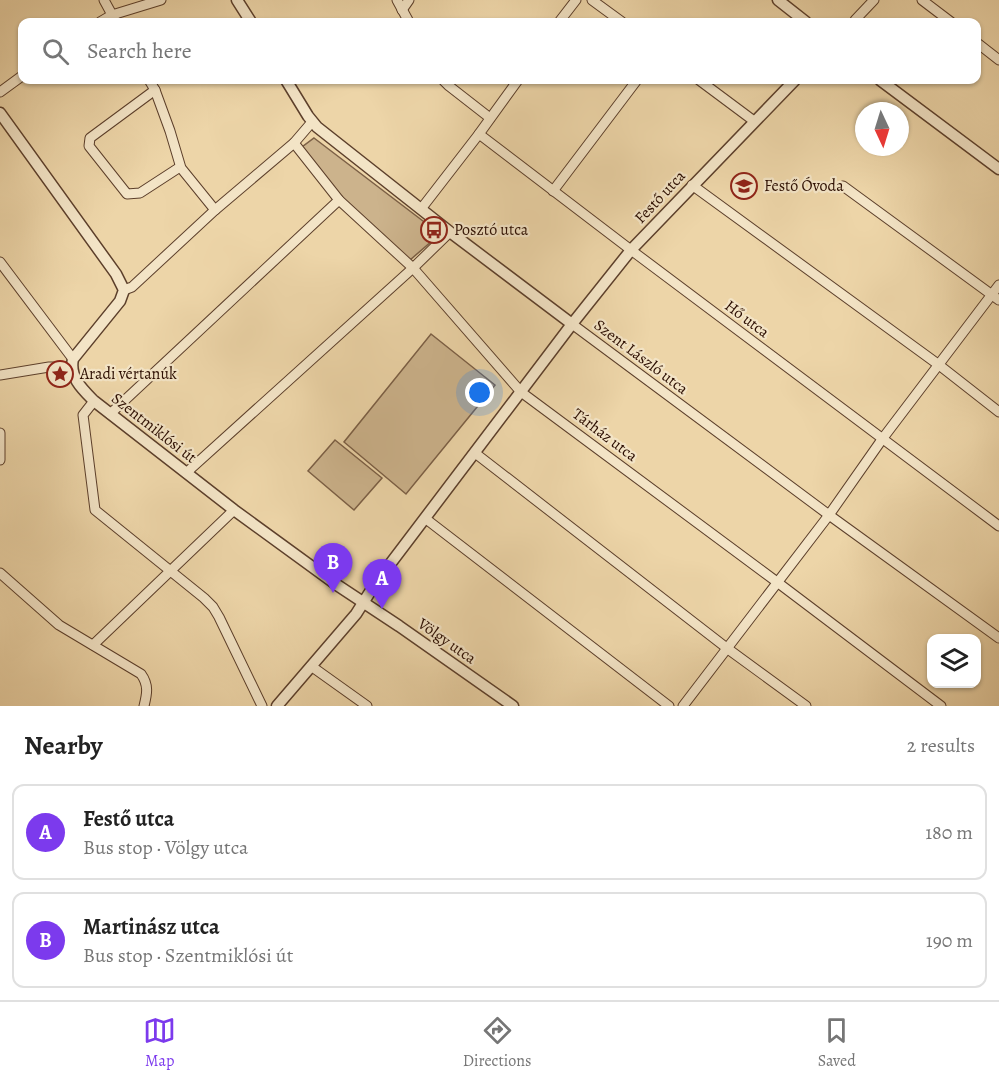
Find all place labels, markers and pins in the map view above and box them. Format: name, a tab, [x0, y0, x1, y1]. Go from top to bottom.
school or university icon: Festő Óvoda	[729, 171, 759, 201]
place label: Festő Óvoda	[764, 175, 844, 197]
bus stop icon: Posztó utca	[419, 215, 449, 245]
place label: Posztó utca	[454, 219, 529, 241]
place icon: Aradi vértanúk	[45, 359, 75, 389]
place label: Aradi vértanúk	[79, 363, 177, 385]
pin: B	[314, 544, 352, 593]
pin: A	[362, 560, 401, 609]

